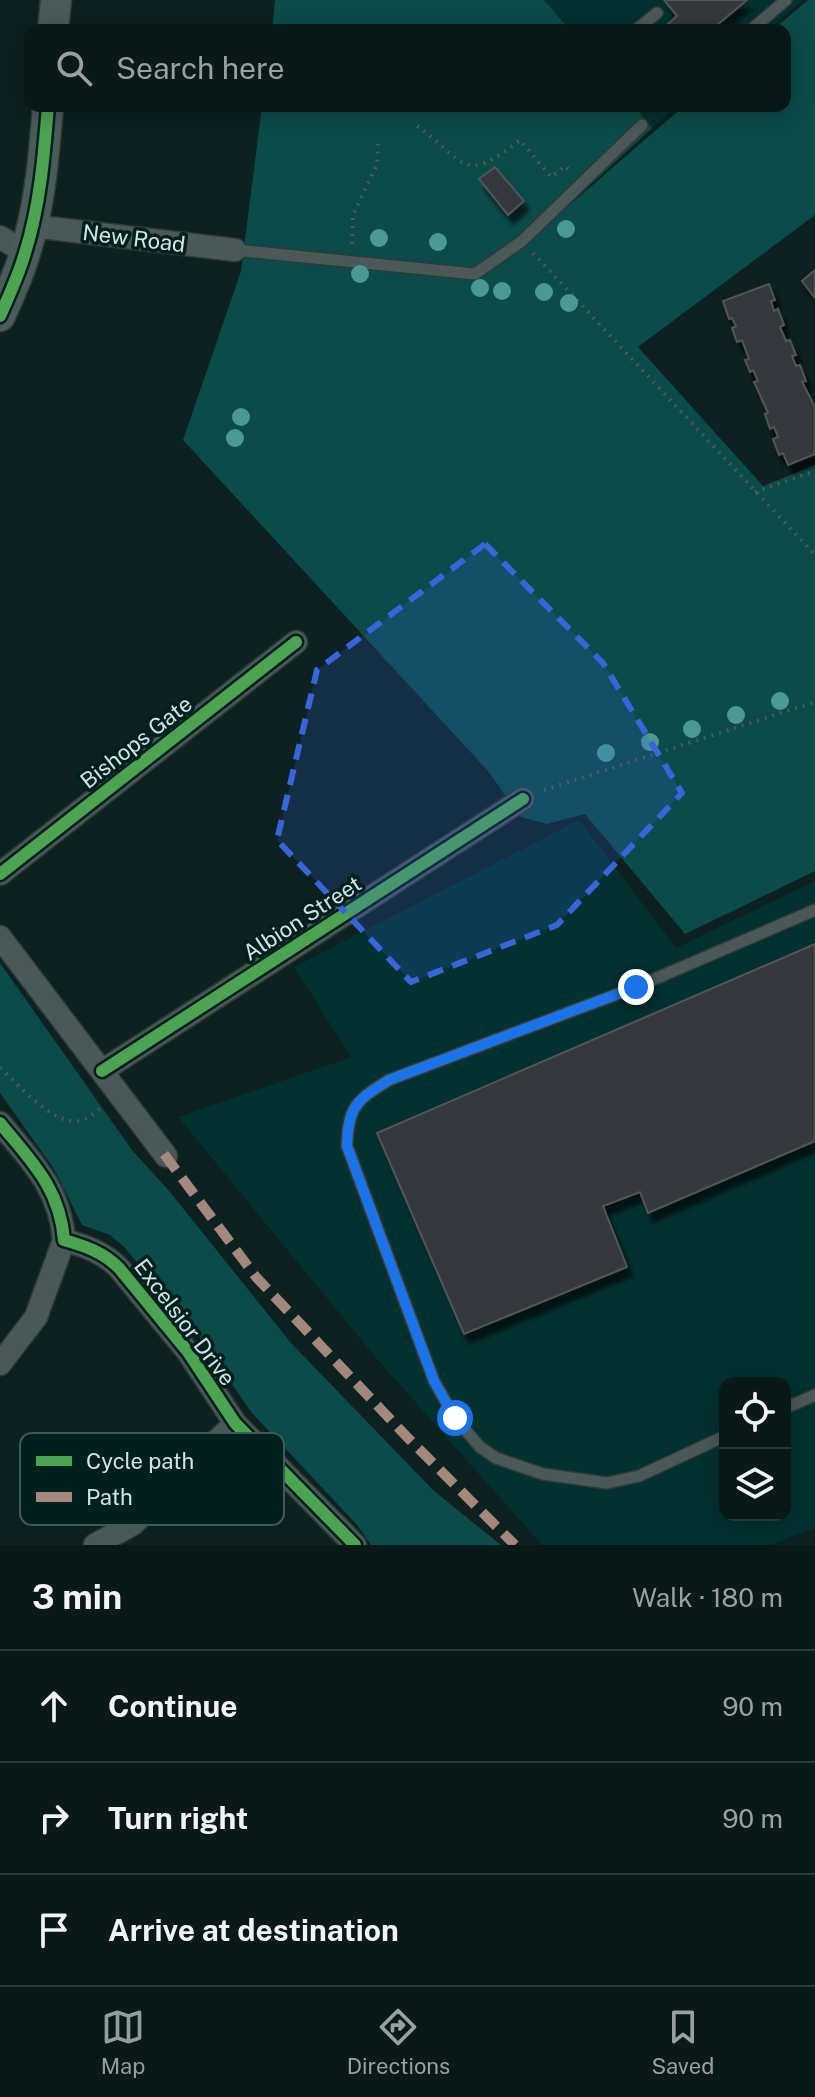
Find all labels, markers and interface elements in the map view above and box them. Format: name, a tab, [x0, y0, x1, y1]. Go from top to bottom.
search box	[24, 24, 791, 112]
icon: search	[52, 46, 96, 90]
text: Search here	[116, 50, 284, 86]
street label: New Road	[81, 219, 187, 257]
street label: Bishops Gate	[75, 690, 197, 794]
street label: Albion Street	[238, 870, 366, 966]
route end	[618, 969, 654, 1005]
street label: Excelsior Drive	[129, 1254, 241, 1390]
map controls	[719, 1377, 791, 1521]
button: locate	[719, 1377, 791, 1449]
route start	[437, 1400, 473, 1436]
legend	[20, 1433, 284, 1525]
text: Cycle path	[86, 1448, 194, 1474]
button: layers	[719, 1449, 791, 1521]
text: Path	[86, 1484, 133, 1510]
text: 3 min	[32, 1577, 122, 1617]
text: Walk · 180 m	[632, 1582, 783, 1613]
icon: ahead	[32, 1684, 76, 1728]
text: Continue	[108, 1688, 238, 1724]
text: 90 m	[722, 1691, 783, 1722]
icon: right	[32, 1796, 76, 1840]
text: Turn right	[108, 1800, 248, 1836]
text: 90 m	[722, 1803, 783, 1834]
icon: arrive	[32, 1908, 76, 1952]
text: Arrive at destination	[108, 1912, 399, 1948]
tab: Map	[101, 2005, 145, 2079]
tab: Directions	[347, 2005, 450, 2079]
tab: Saved	[651, 2005, 714, 2079]

